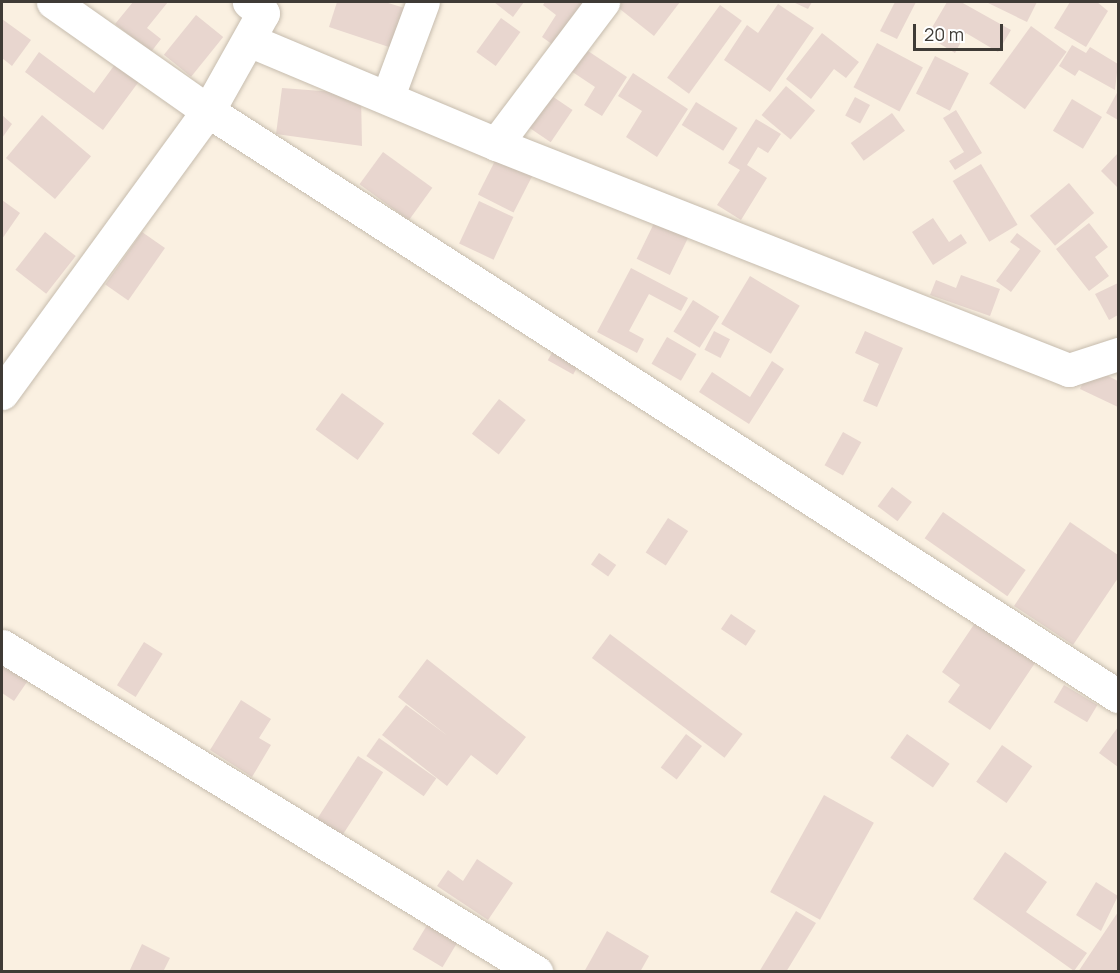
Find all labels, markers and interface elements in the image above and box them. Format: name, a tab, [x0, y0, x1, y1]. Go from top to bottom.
scale bar	[916, 12, 1006, 50]
text: 20 m	[924, 22, 964, 46]

